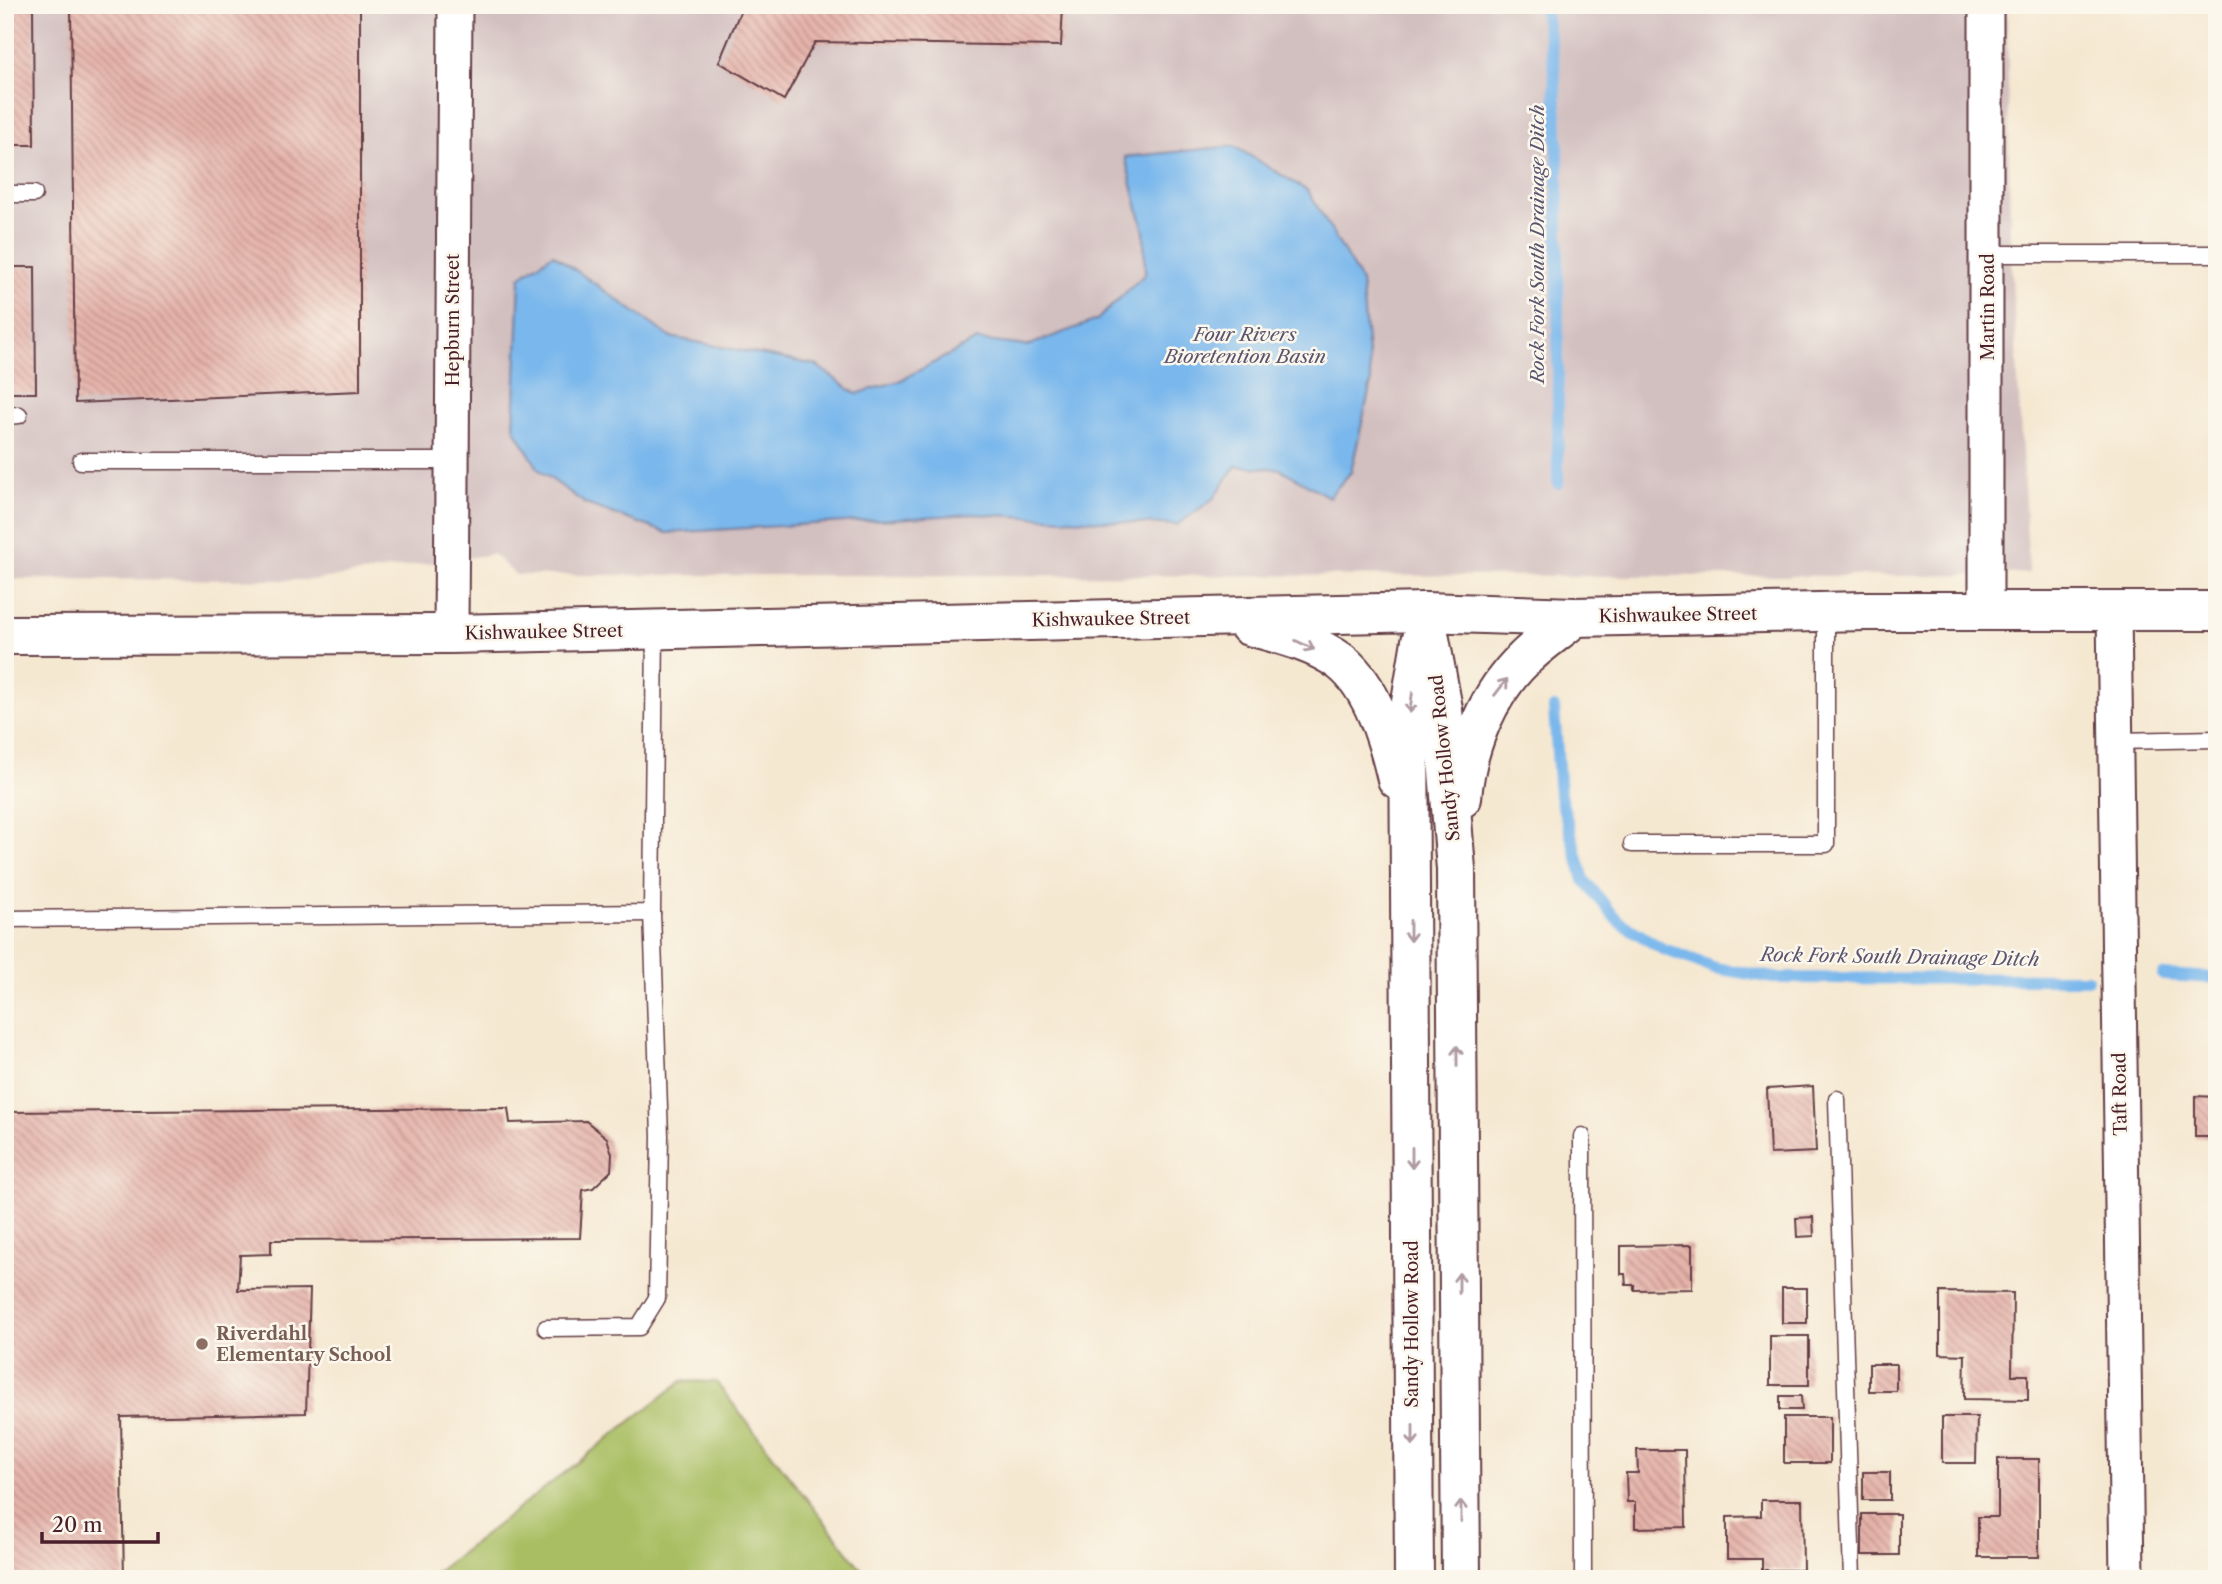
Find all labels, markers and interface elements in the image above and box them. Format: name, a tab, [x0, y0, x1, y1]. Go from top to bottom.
water label: Rock Fork South Drainage Ditch	[1526, 104, 1549, 386]
street label: Hepburn Street	[442, 253, 464, 386]
street label: Martin Road	[1977, 253, 1999, 361]
water label: Four Rivers Bioretention Basin	[1162, 323, 1326, 368]
street label: Kishwaukee Street	[1598, 603, 1758, 627]
street label: Kishwaukee Street	[1031, 607, 1191, 631]
street label: Kishwaukee Street	[464, 620, 624, 644]
one-way arrow	[1294, 638, 1315, 652]
street label: Sandy Hollow Road	[1425, 674, 1465, 842]
one-way arrow	[1494, 679, 1509, 697]
one-way arrow	[1404, 691, 1417, 714]
one-way arrow	[1403, 919, 1417, 942]
water label: Rock Fork South Drainage Ditch	[1758, 943, 2040, 971]
one-way arrow	[1450, 1044, 1464, 1067]
street label: Taft Road	[2108, 1052, 2132, 1136]
one-way arrow	[1405, 1146, 1418, 1169]
street label: Sandy Hollow Road	[1401, 1240, 1423, 1408]
one-way arrow	[1452, 1272, 1466, 1295]
place label: Riverdahl Elementary School	[216, 1323, 392, 1366]
marker: Riverdahl Elementary School	[194, 1336, 210, 1352]
one-way arrow	[1406, 1423, 1420, 1446]
one-way arrow	[1454, 1499, 1468, 1522]
scale bar	[42, 1500, 158, 1544]
text: 20 m	[52, 1512, 103, 1537]

